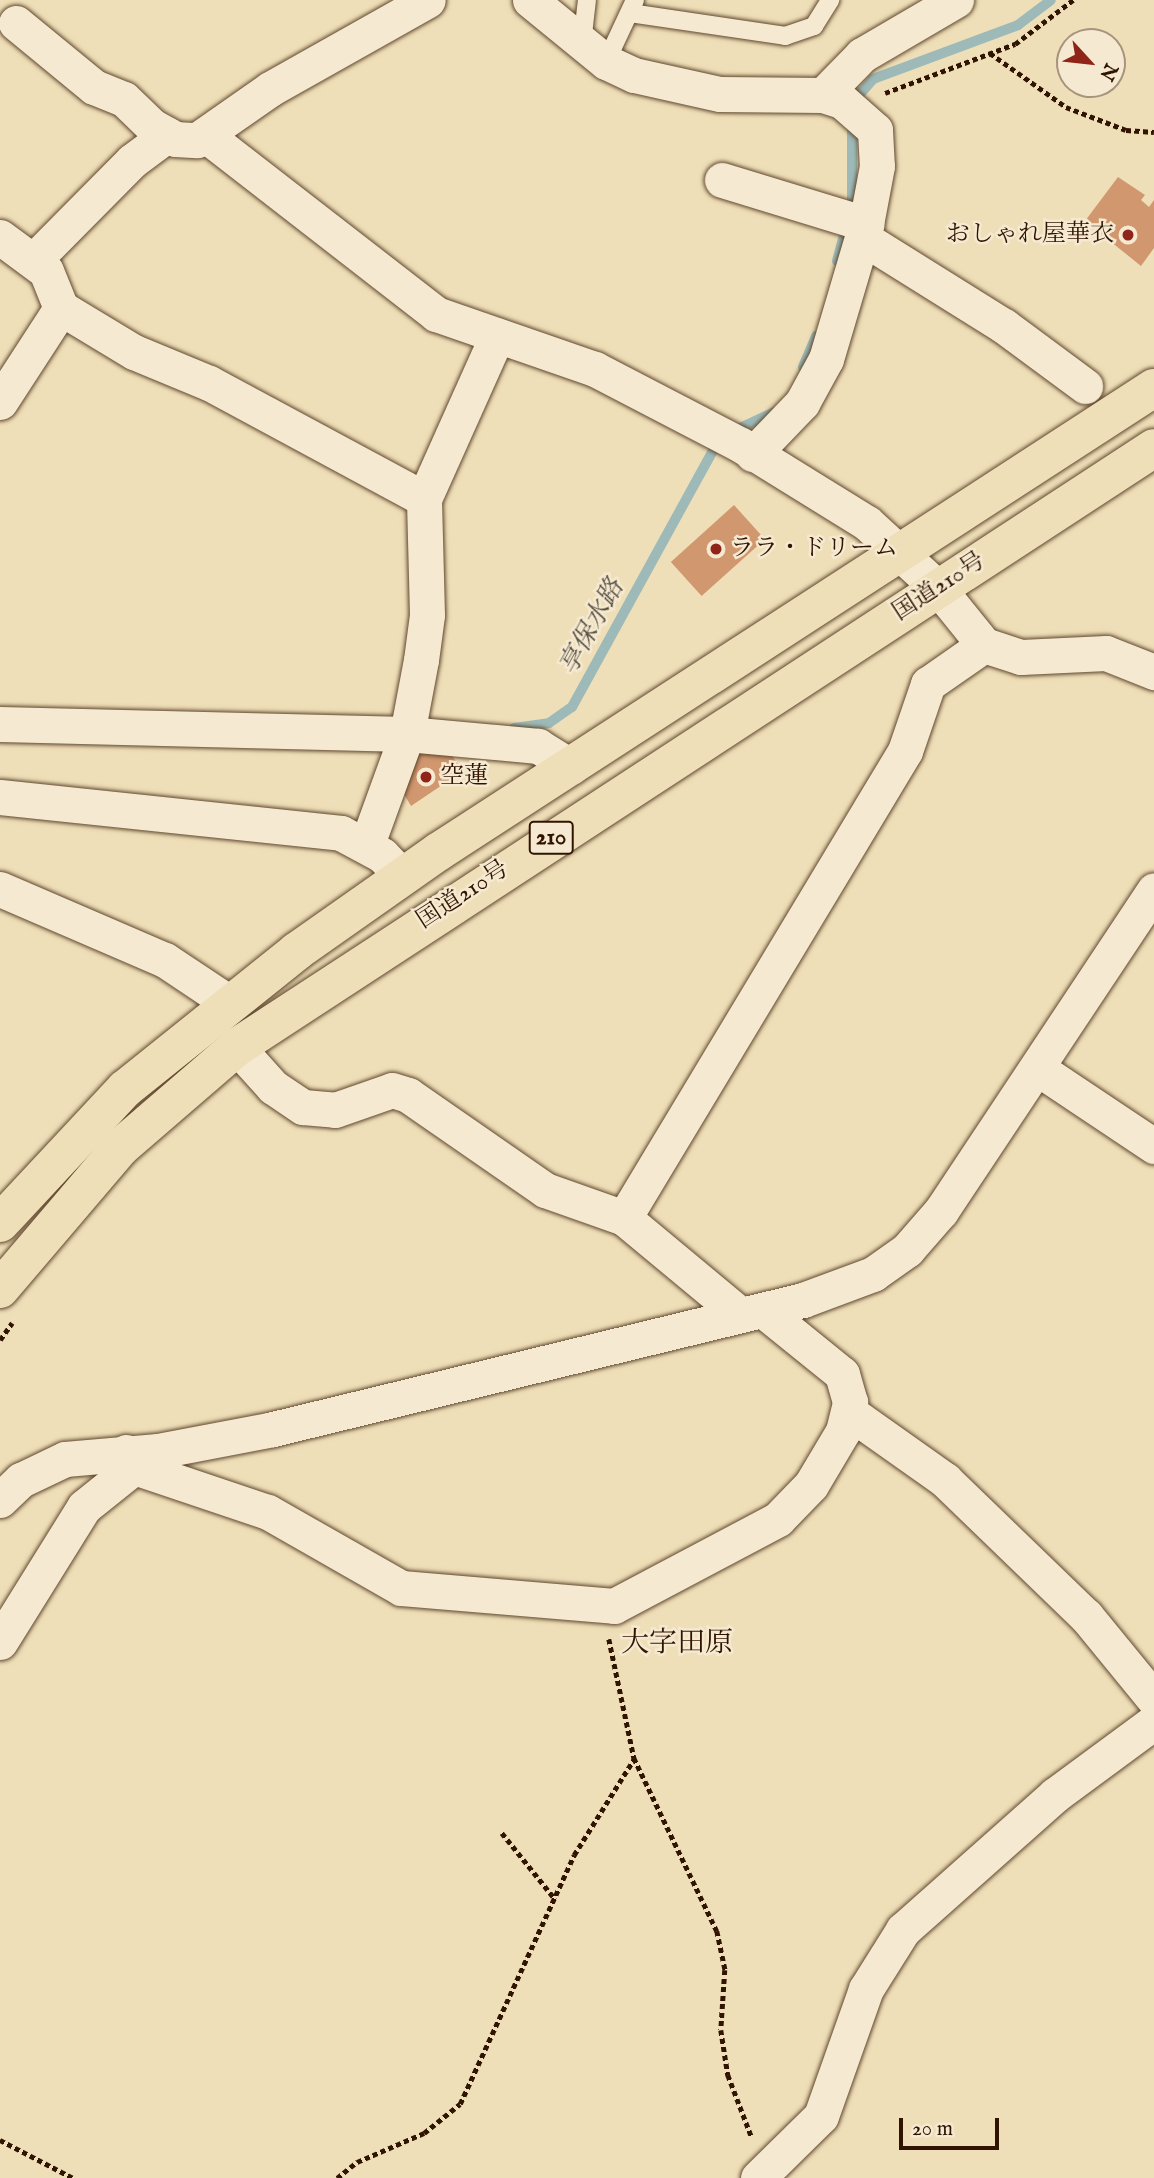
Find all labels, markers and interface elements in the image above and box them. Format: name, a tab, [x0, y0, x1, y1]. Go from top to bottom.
north arrow	[1056, 28, 1126, 98]
text: N	[1094, 59, 1122, 84]
place label: おしゃれ屋華衣	[946, 221, 1114, 249]
marker: おしゃれ屋華衣	[1120, 227, 1136, 243]
place label: ララ・ドリーム	[730, 535, 898, 563]
marker: ララ・ドリーム	[708, 541, 724, 557]
street label: 国道210号	[888, 547, 990, 627]
water label: 享保水路	[553, 574, 631, 680]
place label: 空蓮	[440, 763, 488, 791]
marker: 空蓮	[418, 769, 434, 785]
road number: 210	[528, 818, 574, 858]
street label: 国道210号	[412, 855, 514, 935]
district label: 大字田原	[621, 1627, 733, 1661]
scale bar	[902, 2104, 1002, 2148]
text: 20 m	[912, 2116, 953, 2143]

